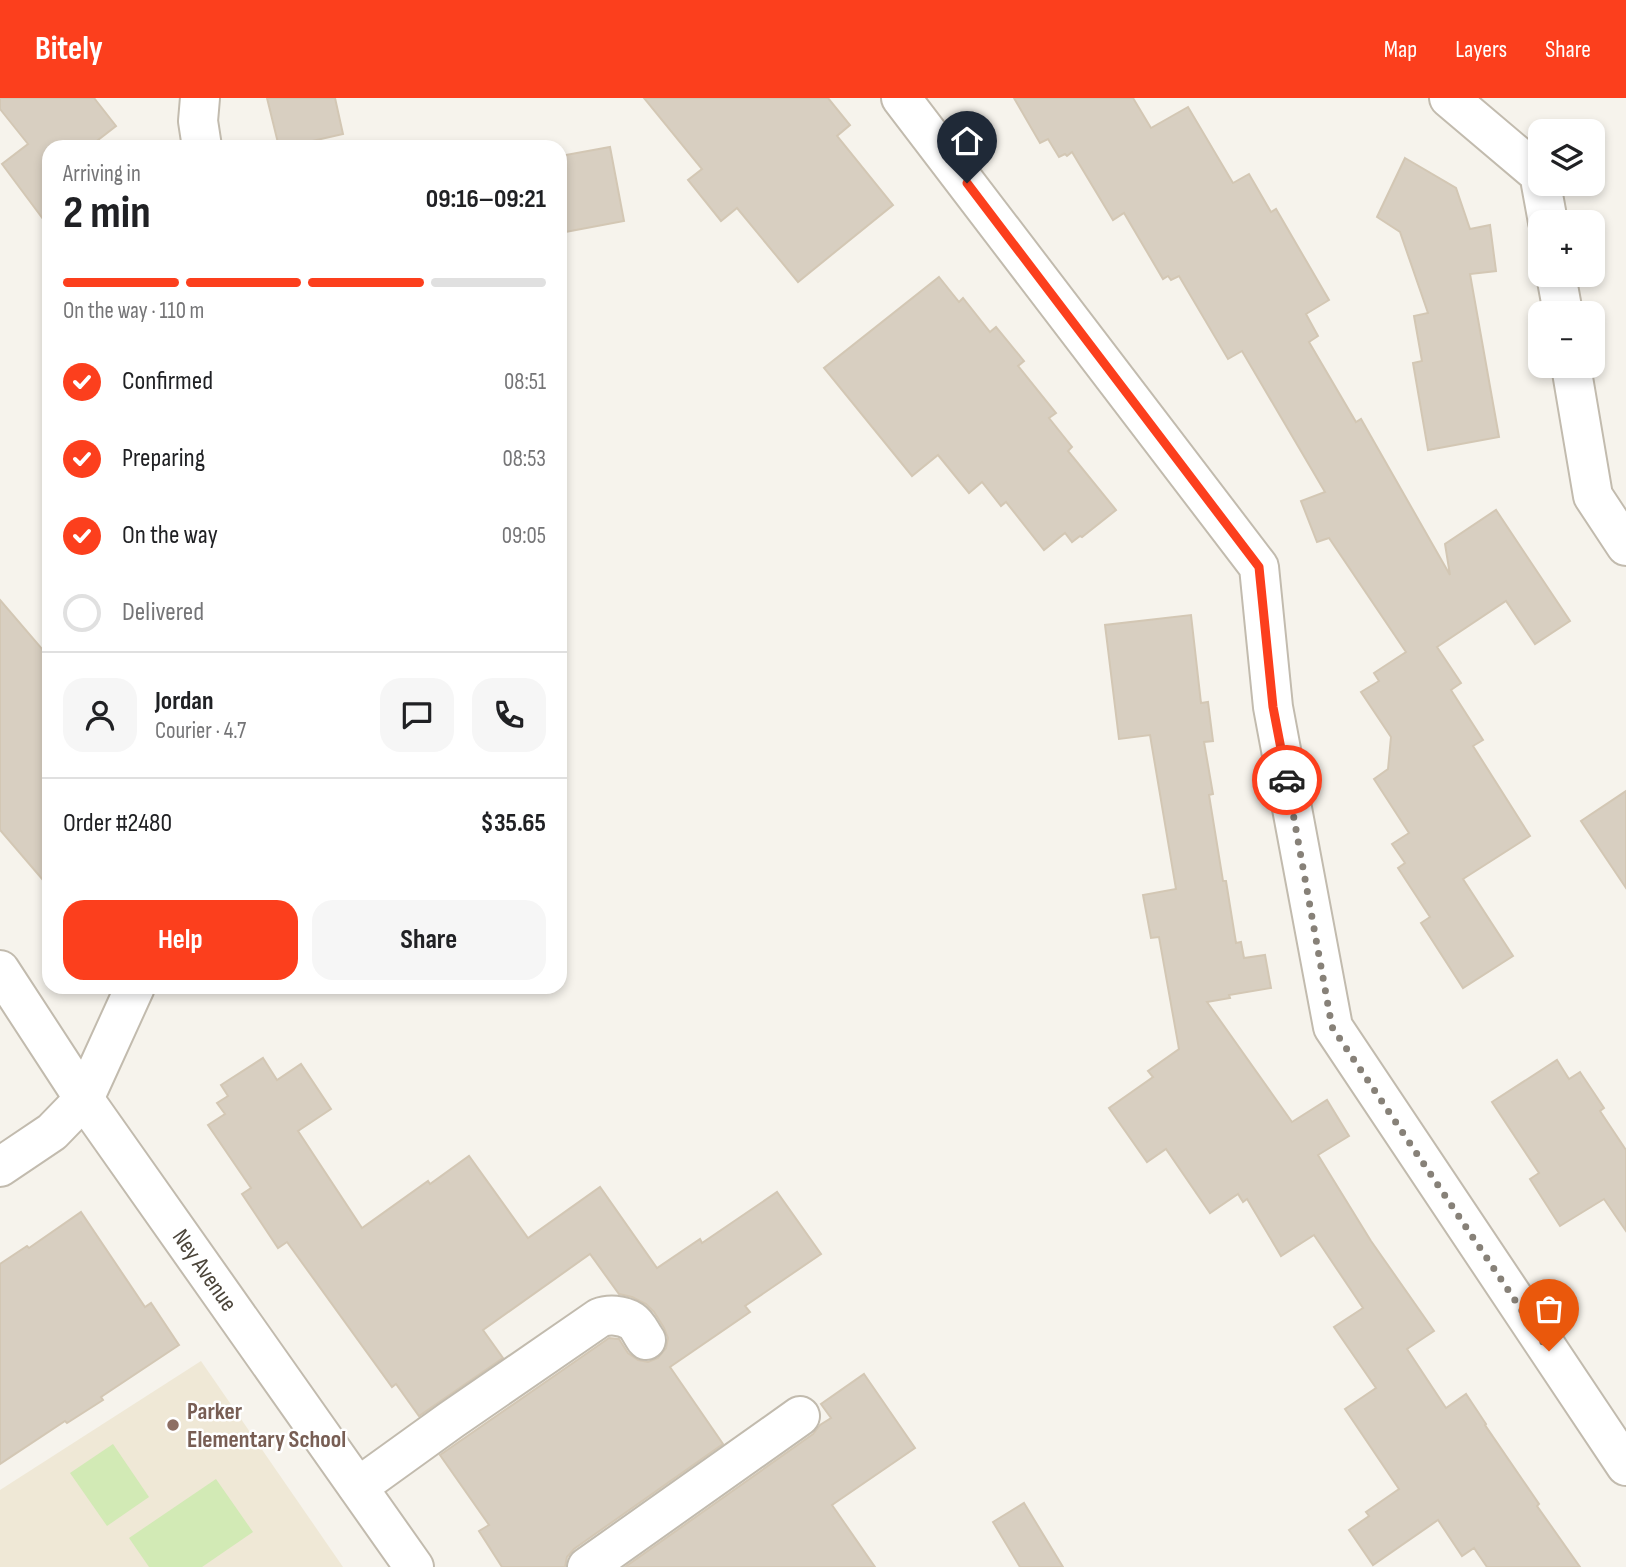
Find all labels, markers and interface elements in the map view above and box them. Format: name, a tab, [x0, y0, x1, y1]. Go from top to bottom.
text: Bitely	[35, 29, 103, 69]
text: Map	[1384, 35, 1417, 64]
text: Layers	[1455, 35, 1507, 64]
text: Share	[1545, 35, 1591, 64]
pin	[937, 111, 997, 183]
map controls	[1528, 119, 1605, 378]
button: layers	[1528, 119, 1605, 196]
icon: home	[948, 122, 986, 160]
text: Arriving in	[63, 160, 141, 188]
text: 09:16–09:21	[426, 184, 546, 215]
text: 2 min	[63, 186, 151, 241]
button: +	[1528, 210, 1605, 287]
text: On the way · 110 m	[63, 297, 204, 325]
button: −	[1528, 301, 1605, 378]
icon: check	[63, 363, 101, 401]
text: Confirmed	[122, 366, 213, 397]
text: 08:51	[504, 368, 546, 396]
icon: check	[63, 440, 101, 478]
text: Preparing	[122, 443, 205, 474]
text: 08:53	[502, 445, 546, 473]
icon: check	[63, 517, 101, 555]
text: On the way	[122, 520, 218, 551]
text: 09:05	[502, 522, 546, 550]
text: Delivered	[122, 597, 204, 628]
button: person	[63, 678, 137, 752]
button: chat	[380, 678, 454, 752]
button: phone	[472, 678, 546, 752]
text: Jordan	[155, 686, 213, 717]
text: Courier · 4.7	[155, 717, 246, 745]
courier	[1252, 745, 1322, 815]
icon: car	[1268, 761, 1306, 799]
text: Order #2480	[63, 808, 172, 839]
text: $35.65	[481, 808, 546, 839]
button: Help	[63, 900, 298, 980]
button: Share	[312, 900, 546, 980]
street label: Ney Avenue	[166, 1224, 243, 1317]
pin	[1519, 1279, 1579, 1351]
icon: bag	[1530, 1290, 1568, 1328]
place label: Parker Elementary School	[187, 1397, 346, 1454]
marker: Parker Elementary School	[165, 1417, 181, 1433]

